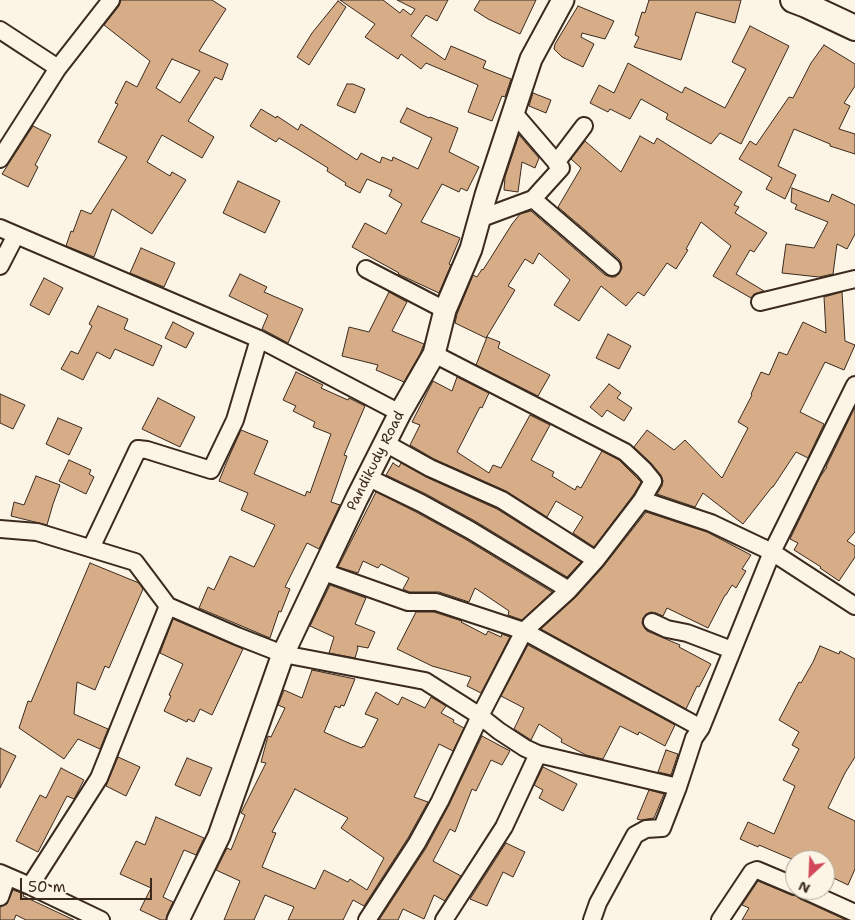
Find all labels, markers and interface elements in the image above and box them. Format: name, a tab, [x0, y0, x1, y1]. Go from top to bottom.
street label: Pandikudy Road	[344, 408, 408, 514]
north arrow	[785, 850, 835, 900]
scale bar	[22, 868, 155, 900]
text: 50 m	[28, 877, 66, 897]
text: N	[795, 877, 813, 898]

